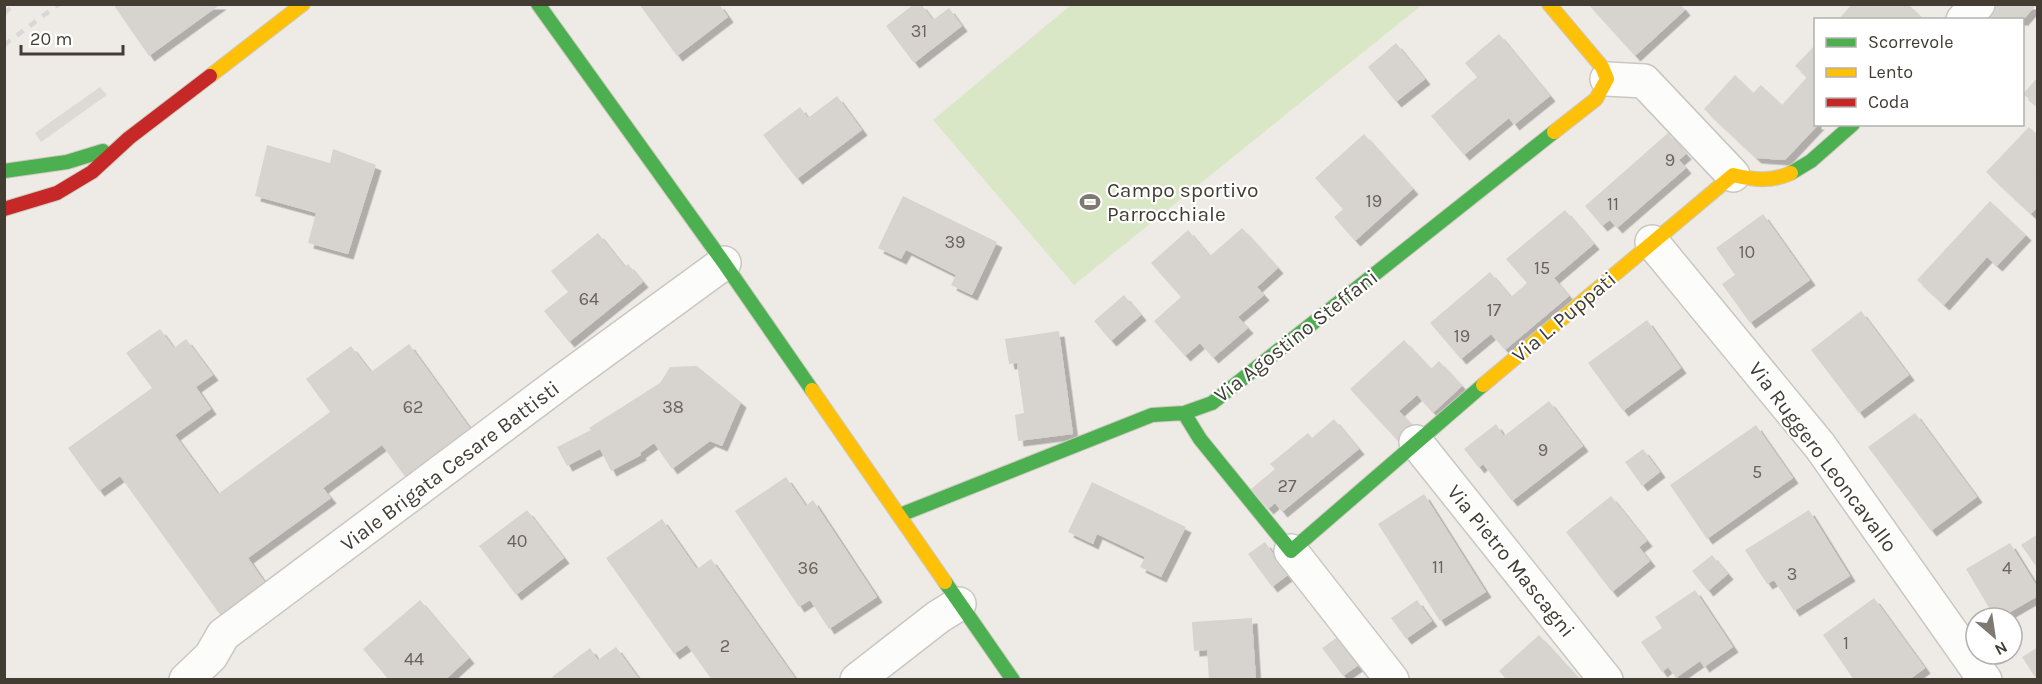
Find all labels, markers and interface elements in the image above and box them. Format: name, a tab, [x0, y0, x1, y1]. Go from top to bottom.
scale bar	[21, 18, 123, 56]
legend	[1814, 18, 2024, 126]
house number: 31	[911, 20, 927, 42]
text: 20 m	[30, 28, 72, 50]
text: Scorrevole	[1868, 31, 1953, 53]
text: Lento	[1868, 61, 1913, 83]
text: Coda	[1868, 91, 1909, 113]
house number: 9	[1665, 149, 1675, 171]
place label: Campo sportivo Parrocchiale	[1107, 178, 1258, 226]
sports icon: Campo sportivo Parrocchiale	[1078, 190, 1102, 214]
house number: 19	[1366, 190, 1382, 212]
house number: 11	[1607, 193, 1619, 215]
house number: 39	[944, 231, 966, 253]
house number: 10	[1739, 241, 1755, 263]
house number: 15	[1534, 257, 1550, 279]
street label: Via Agostino Steffani	[1210, 265, 1382, 407]
street label: Via L. Puppati	[1507, 267, 1621, 367]
house number: 64	[579, 288, 599, 310]
house number: 17	[1487, 299, 1502, 321]
house number: 19	[1454, 325, 1470, 347]
street label: Via Ruggero Leoncavallo	[1744, 357, 1902, 557]
street label: Viale Brigata Cesare Battisti	[336, 376, 564, 556]
house number: 62	[403, 396, 423, 418]
house number: 38	[662, 396, 684, 418]
house number: 9	[1538, 439, 1548, 461]
house number: 5	[1752, 461, 1762, 483]
house number: 27	[1278, 475, 1297, 497]
street label: Via Pietro Mascagni	[1442, 480, 1580, 642]
house number: 40	[507, 530, 527, 552]
house number: 11	[1432, 556, 1444, 578]
house number: 36	[798, 557, 818, 579]
house number: 4	[2002, 557, 2012, 579]
house number: 3	[1787, 563, 1797, 585]
north arrow	[1964, 606, 2024, 666]
house number: 1	[1843, 632, 1849, 654]
house number: 2	[720, 635, 730, 657]
text: N	[1991, 638, 2011, 660]
house number: 44	[404, 648, 424, 670]

